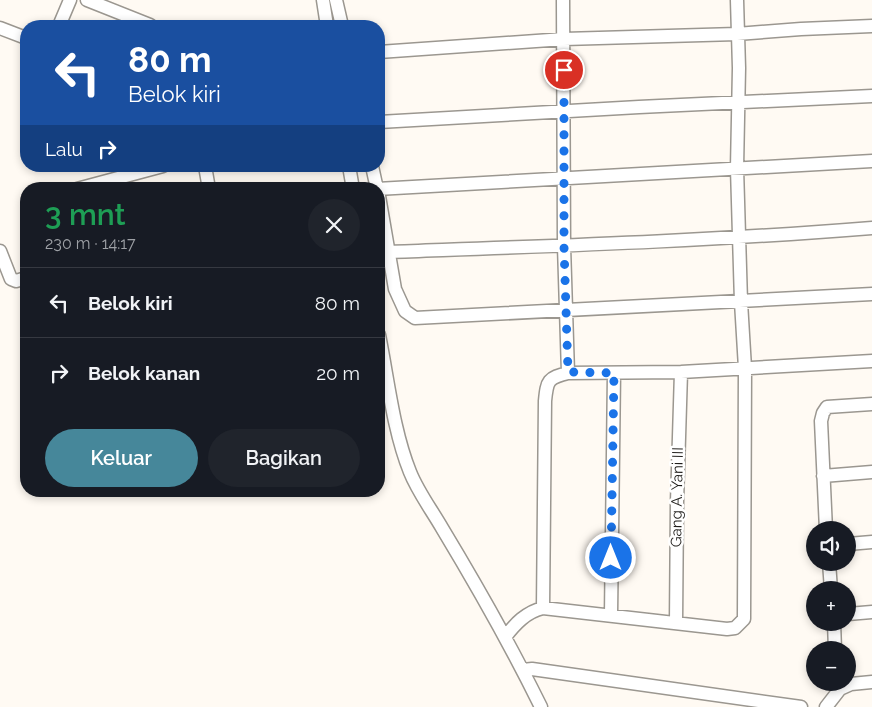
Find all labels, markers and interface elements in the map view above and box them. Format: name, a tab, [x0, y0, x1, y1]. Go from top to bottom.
text: 80 m	[128, 39, 212, 80]
icon: left	[45, 40, 110, 105]
pin	[543, 49, 585, 91]
icon: arrive	[550, 56, 578, 84]
text: Belok kiri	[128, 81, 221, 107]
icon: right	[93, 135, 121, 163]
text: Lalu	[45, 138, 83, 160]
text: 3 mnt	[45, 197, 126, 232]
button: close	[308, 199, 360, 251]
text: 230 m · 14:17	[45, 234, 136, 253]
icon: left	[45, 289, 73, 317]
text: Belok kiri	[88, 292, 173, 314]
text: 80 m	[315, 292, 360, 314]
icon: right	[45, 359, 73, 387]
text: Belok kanan	[88, 362, 200, 384]
text: 20 m	[316, 362, 360, 384]
button: Keluar	[45, 429, 198, 487]
button: Bagikan	[208, 429, 360, 487]
street label: Gang A. Yani III	[667, 447, 687, 547]
map controls	[806, 521, 856, 691]
button: sound	[806, 521, 856, 571]
position arrow	[584, 531, 636, 583]
button: +	[806, 581, 856, 631]
button: −	[806, 641, 856, 691]

